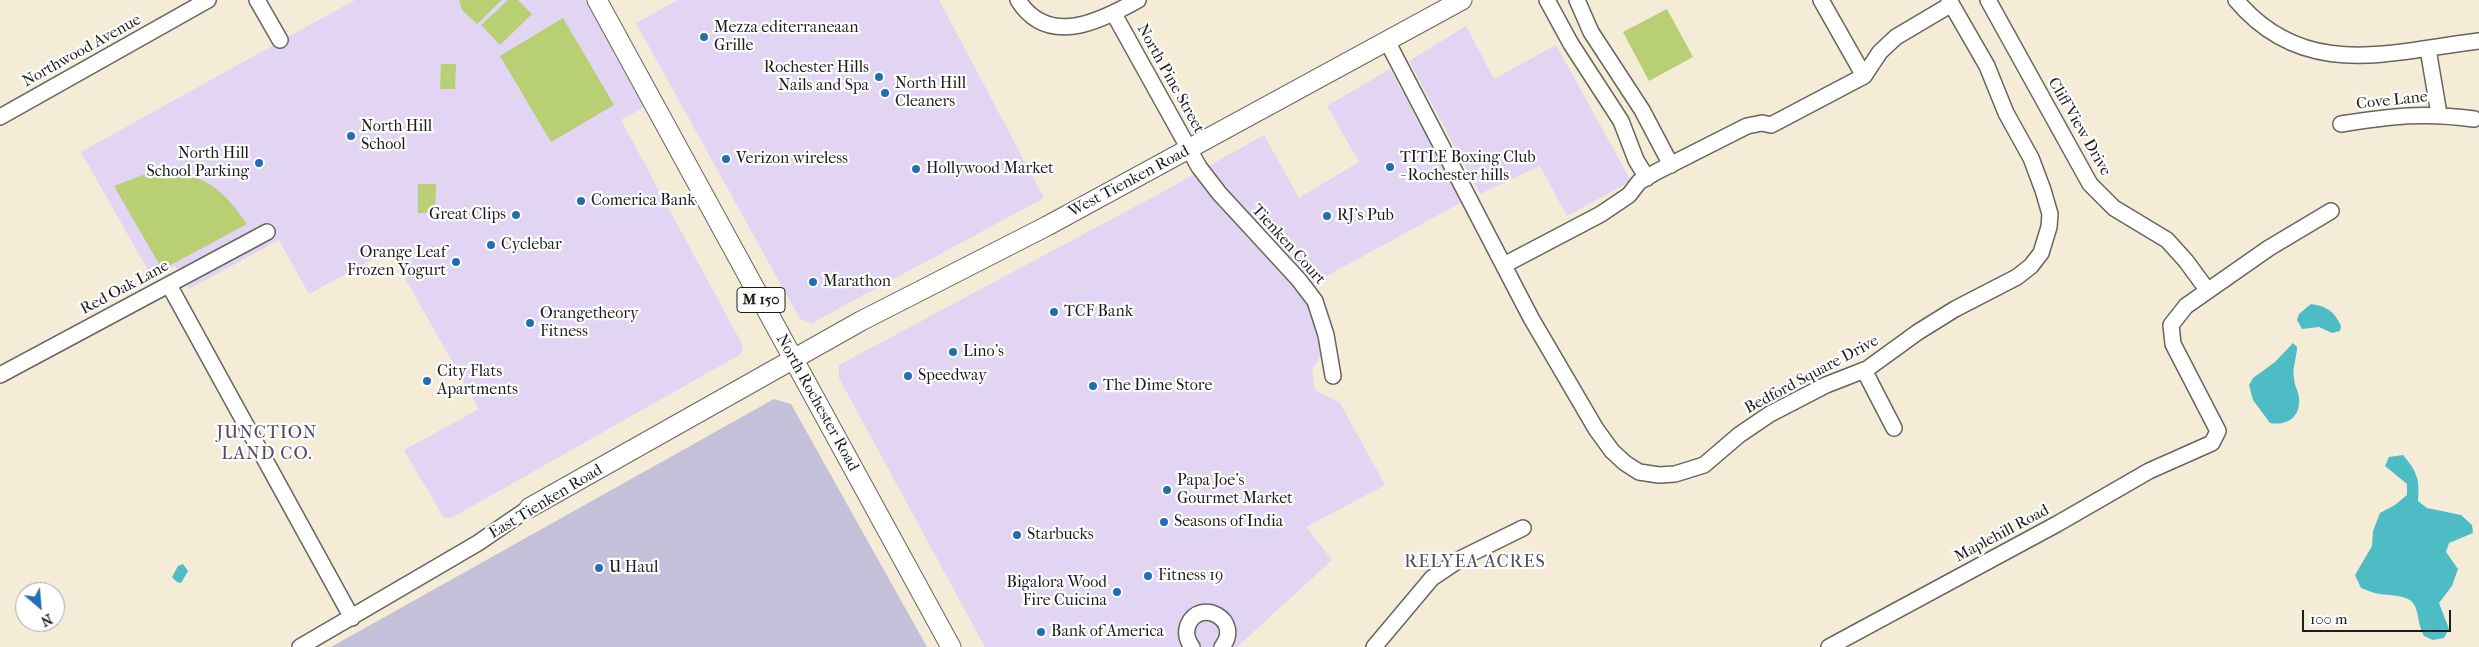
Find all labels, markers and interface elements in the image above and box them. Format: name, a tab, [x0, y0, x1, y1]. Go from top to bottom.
street label: Northwood Avenue	[19, 10, 145, 92]
place label: Mezza editerraneaan Grille	[714, 18, 858, 56]
street label: North Pine Street	[1132, 21, 1208, 137]
marker: Mezza editerraneaan Grille	[698, 31, 710, 43]
place label: Rochester Hills Nails and Spa	[764, 58, 869, 96]
marker: Rochester Hills Nails and Spa	[873, 71, 885, 83]
place label: North Hill Cleaners	[895, 74, 966, 112]
street label: Cliff View Drive	[2043, 75, 2115, 179]
marker: North Hill Cleaners	[879, 87, 891, 99]
street label: Cove Lane	[2355, 88, 2429, 114]
place label: North Hill School	[361, 117, 432, 155]
marker: North Hill School	[345, 130, 357, 142]
street label: West Tienken Road	[1065, 142, 1193, 222]
place label: North Hill School Parking	[147, 144, 249, 182]
place label: TITLE Boxing Club - Rochester hills	[1400, 148, 1536, 186]
place label: Verizon wireless	[736, 149, 848, 169]
marker: Verizon wireless	[720, 153, 732, 165]
marker: North Hill School Parking	[253, 157, 265, 169]
place label: Hollywood Market	[926, 159, 1054, 179]
marker: TITLE Boxing Club - Rochester hills	[1384, 161, 1396, 173]
marker: Hollywood Market	[910, 163, 922, 175]
place label: Comerica Bank	[591, 191, 696, 211]
marker: Comerica Bank	[575, 195, 587, 207]
street label: Tienken Court	[1247, 201, 1329, 289]
place label: Great Clips	[429, 205, 506, 225]
place label: RJ's Pub	[1337, 206, 1394, 226]
marker: Great Clips	[510, 209, 522, 221]
marker: RJ's Pub	[1321, 210, 1333, 222]
place label: Cyclebar	[501, 235, 562, 255]
marker: Cyclebar	[485, 239, 497, 251]
place label: Orange Leaf Frozen Yogurt	[347, 243, 446, 281]
marker: Orange Leaf Frozen Yogurt	[450, 256, 462, 268]
street label: Red Oak Lane	[77, 257, 173, 319]
place label: Marathon	[823, 272, 891, 292]
marker: Marathon	[807, 276, 819, 288]
road number: M 150	[737, 288, 785, 312]
place label: TCF Bank	[1064, 302, 1133, 322]
place label: Orangetheory Fitness	[540, 304, 638, 342]
marker: TCF Bank	[1048, 306, 1060, 318]
marker: Orangetheory Fitness	[524, 317, 536, 329]
street label: North Rochester Road	[771, 331, 863, 475]
street label: Bedford Square Drive	[1742, 332, 1882, 418]
place label: Lino's	[963, 342, 1004, 362]
marker: Lino's	[947, 346, 959, 358]
place label: City Flats Apartments	[437, 362, 518, 400]
place label: Speedway	[918, 366, 987, 386]
marker: Speedway	[902, 370, 914, 382]
marker: City Flats Apartments	[421, 375, 433, 387]
place label: The Dime Store	[1103, 376, 1212, 396]
marker: The Dime Store	[1087, 380, 1099, 392]
district label: JUNCTION LAND CO.	[216, 423, 318, 466]
street label: East Tienken Road	[486, 461, 606, 543]
place label: Papa Joe's Gourmet Market	[1177, 471, 1293, 509]
marker: Papa Joe's Gourmet Market	[1161, 484, 1173, 496]
street label: Maplehill Road	[1951, 501, 2053, 567]
place label: Seasons of India	[1174, 512, 1283, 532]
marker: Seasons of India	[1158, 516, 1170, 528]
place label: Starbucks	[1027, 525, 1094, 545]
marker: Starbucks	[1011, 529, 1023, 541]
district label: RELYEA ACRES	[1403, 552, 1547, 574]
place label: U Haul	[609, 558, 658, 578]
marker: U Haul	[593, 562, 605, 574]
place label: Fitness 19	[1158, 566, 1223, 586]
marker: Fitness 19	[1142, 570, 1154, 582]
place label: Bigalora Wood Fire Cuicina	[1006, 573, 1107, 611]
north arrow	[15, 582, 65, 632]
marker: Bigalora Wood Fire Cuicina	[1111, 586, 1123, 598]
scale bar	[2304, 600, 2453, 632]
text: N	[38, 610, 55, 630]
text: 100 m	[2310, 610, 2348, 628]
place label: Bank of America	[1051, 622, 1164, 642]
marker: Bank of America	[1035, 626, 1047, 638]

